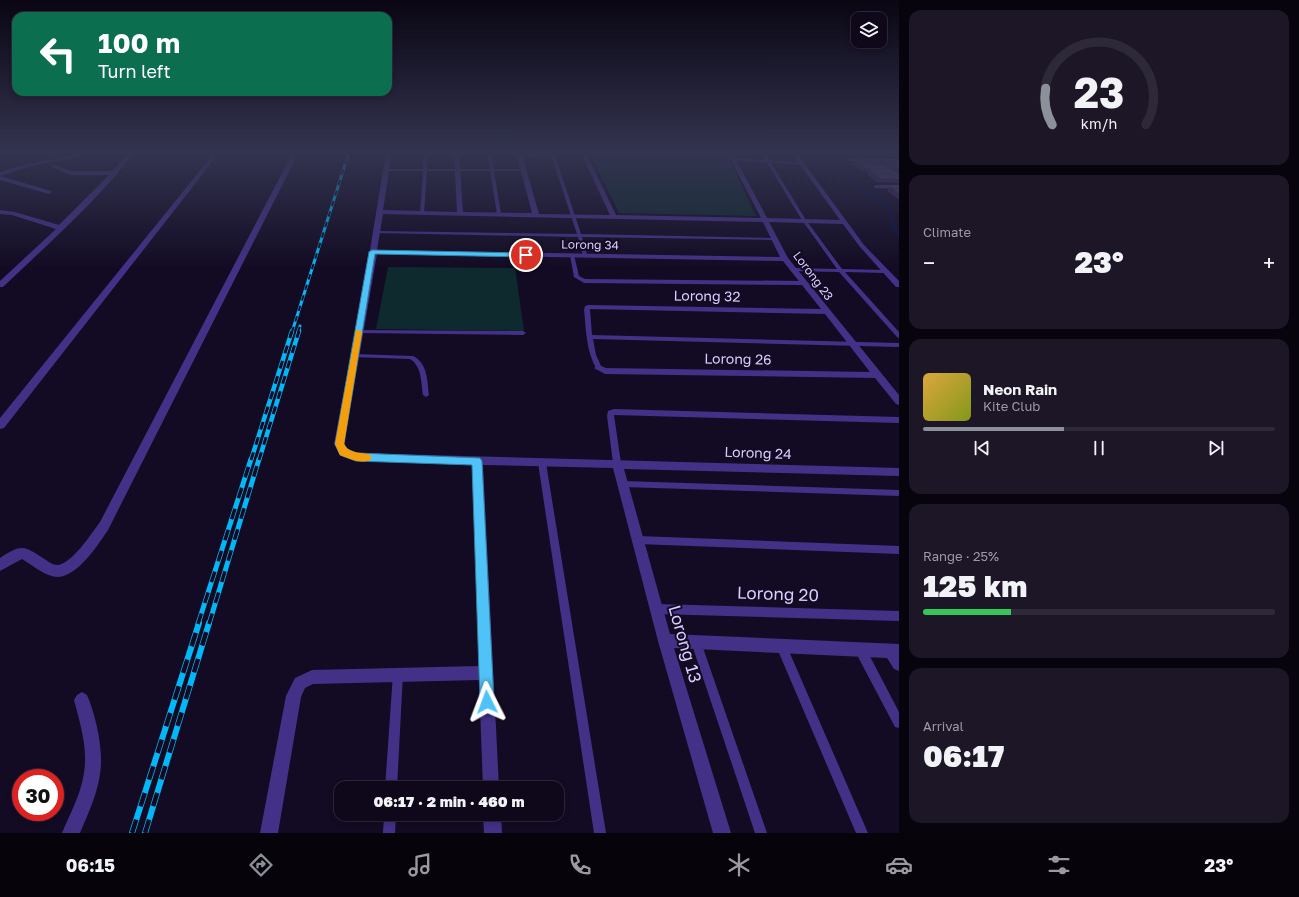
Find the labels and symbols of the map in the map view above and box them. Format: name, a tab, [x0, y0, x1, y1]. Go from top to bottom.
street label: Lorong 34	[561, 236, 619, 253]
pin	[509, 238, 543, 272]
street label: Lorong 23	[790, 248, 837, 303]
street label: Lorong 32	[673, 286, 741, 305]
street label: Lorong 26	[704, 349, 772, 368]
street label: Lorong 24	[724, 443, 792, 462]
street label: Lorong 20	[737, 582, 819, 605]
street label: Lorong 13	[664, 603, 707, 685]
position arrow	[466, 681, 508, 723]
speed limit sign: 30	[12, 769, 64, 821]

